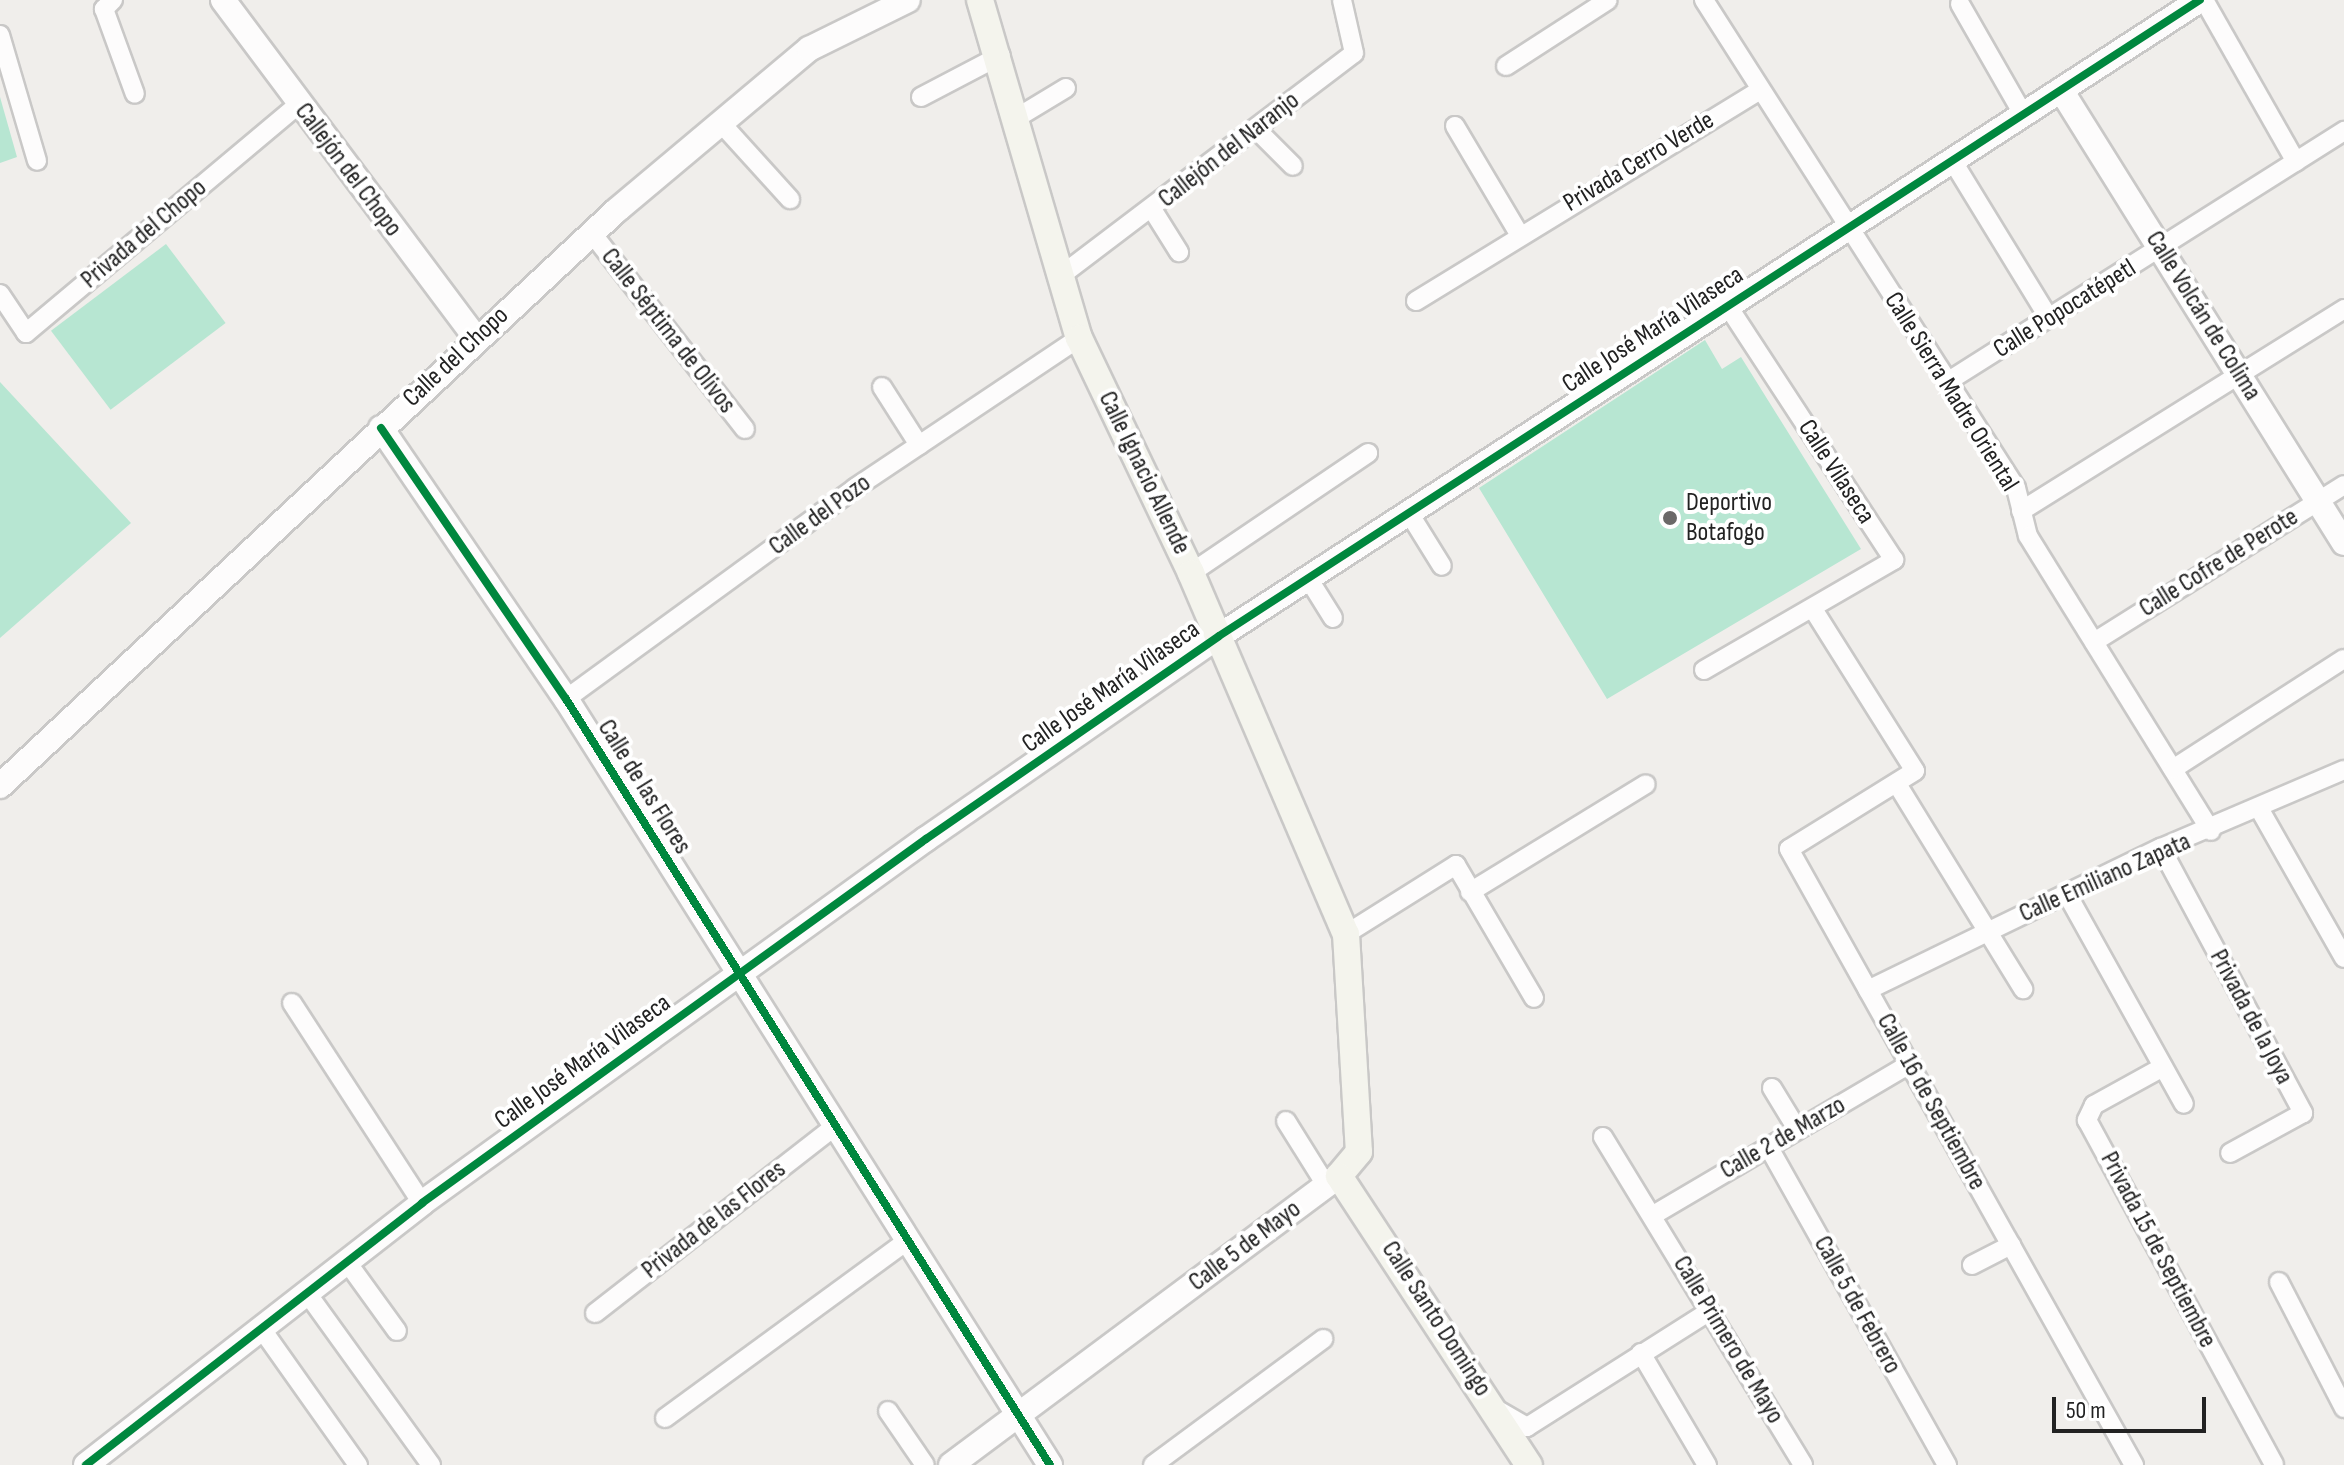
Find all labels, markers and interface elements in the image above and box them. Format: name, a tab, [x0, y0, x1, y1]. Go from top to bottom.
street label: Callejón del Naranjo	[1152, 85, 1306, 215]
street label: Callejón del Chopo	[288, 97, 408, 243]
street label: Privada Cerro Verde	[1558, 105, 1720, 219]
street label: Privada del Chopo	[75, 172, 213, 296]
street label: Calle Volcán de Colima	[2138, 226, 2268, 406]
street label: Calle Séptima de Olivos	[594, 242, 742, 420]
street label: Calle Popocatépetl	[1988, 253, 2142, 365]
street label: Calle José María Vilaseca	[1557, 260, 1749, 400]
street label: Calle Sierra Madre Oriental	[1877, 287, 2025, 497]
street label: Calle del Chopo	[397, 300, 515, 414]
street label: Calle Ignacio Allende	[1091, 386, 1197, 560]
street label: Calle Vilaseca	[1791, 414, 1881, 530]
street label: Calle del Pozo	[763, 468, 877, 562]
place label: Deportivo Botafogo	[1686, 487, 1772, 548]
street label: Calle Cofre de Perote	[2134, 502, 2304, 624]
marker: Deportivo Botafogo	[1661, 509, 1679, 527]
street label: Calle José María Vilaseca	[1016, 614, 1206, 760]
street label: Calle de las Flores	[590, 714, 698, 860]
street label: Calle Emiliano Zapata	[2015, 826, 2195, 930]
street label: Privada de la Joya	[2203, 944, 2299, 1090]
street label: Calle José María Vilaseca	[489, 988, 677, 1136]
street label: Calle 16 de Septiembre	[1870, 1008, 1992, 1196]
street label: Calle 2 de Marzo	[1715, 1090, 1851, 1186]
street label: Privada 15 de Septiembre	[2093, 1147, 2223, 1353]
street label: Privada de las Flores	[636, 1154, 792, 1286]
street label: Calle 5 de Mayo	[1183, 1194, 1307, 1298]
street label: Calle 5 de Febrero	[1806, 1231, 1908, 1379]
street label: Calle Santo Domingo	[1374, 1236, 1498, 1402]
street label: Calle Primero de Mayo	[1666, 1250, 1790, 1430]
scale bar	[2056, 1381, 2210, 1431]
text: 50 m	[2066, 1396, 2106, 1425]

